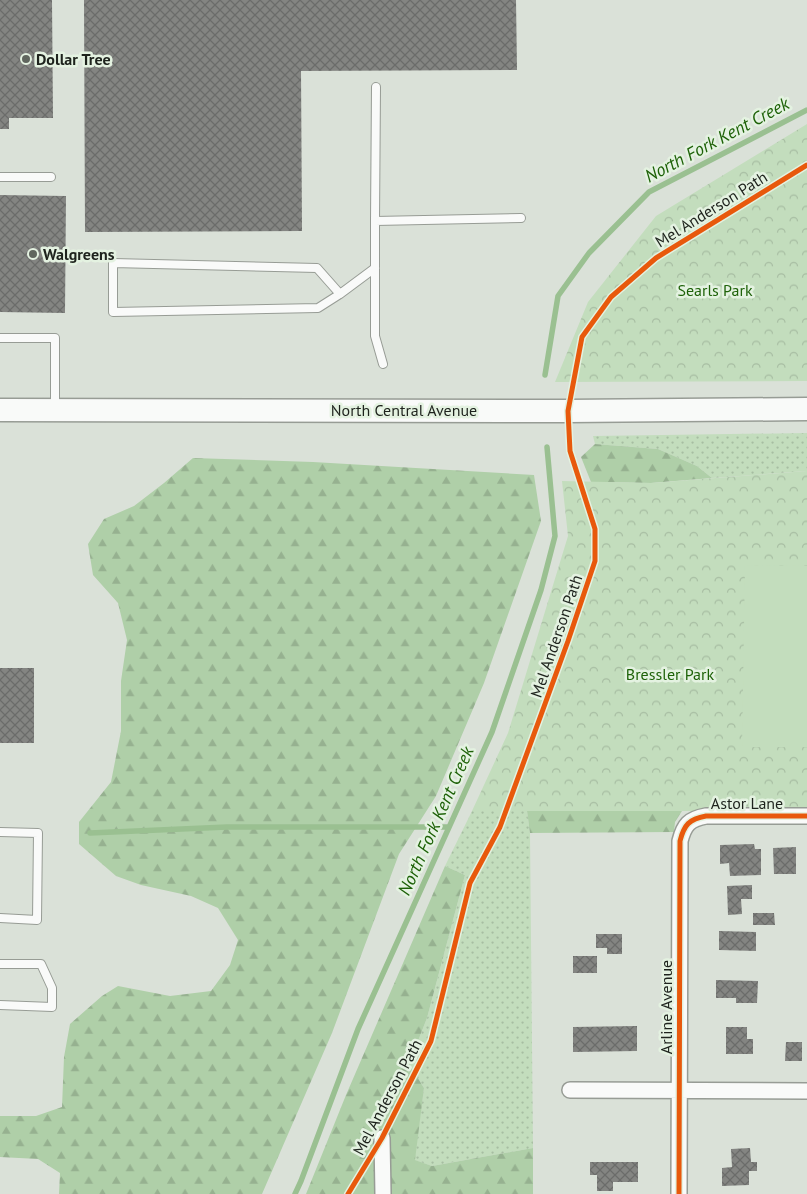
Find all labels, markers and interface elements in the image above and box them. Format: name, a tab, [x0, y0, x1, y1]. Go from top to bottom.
place label: Dollar Tree	[36, 49, 111, 69]
marker: Dollar Tree	[20, 53, 32, 65]
water label: North Fork Kent Creek	[641, 91, 794, 187]
street label: Mel Anderson Path	[651, 167, 771, 251]
place label: Walgreens	[43, 244, 115, 264]
marker: Walgreens	[27, 248, 39, 260]
park label: Searls Park	[677, 280, 753, 300]
street label: North Central Avenue	[331, 400, 477, 420]
street label: Mel Anderson Path	[526, 572, 586, 700]
park label: Bressler Park	[626, 664, 714, 684]
water label: North Fork Kent Creek	[392, 742, 479, 899]
street label: Astor Lane	[711, 793, 783, 813]
street label: Arline Avenue	[656, 960, 676, 1054]
street label: Mel Anderson Path	[348, 1036, 426, 1158]

